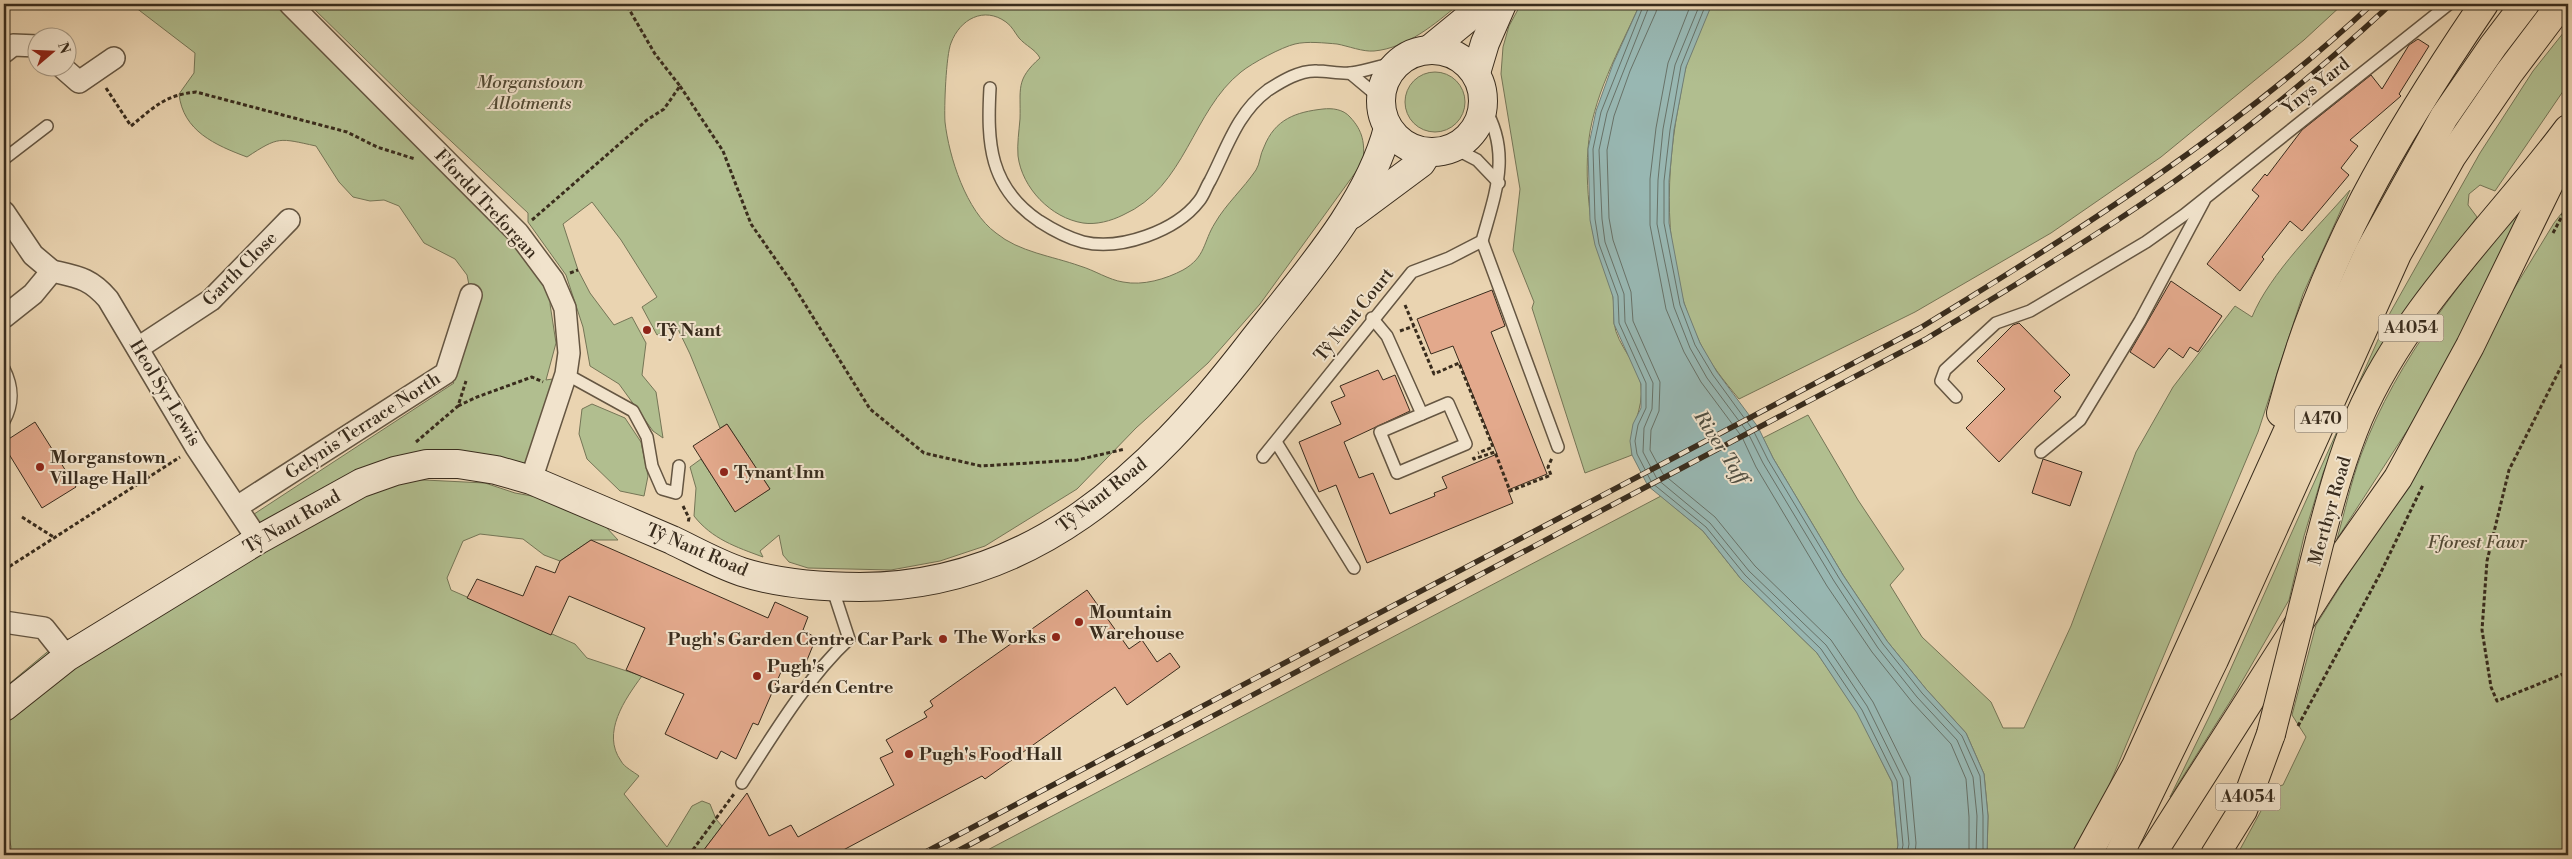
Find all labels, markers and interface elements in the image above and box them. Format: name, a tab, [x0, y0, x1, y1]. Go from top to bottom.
north arrow	[28, 28, 78, 78]
text: N	[53, 40, 74, 56]
street label: Ynys Yard	[2277, 52, 2355, 120]
park label: Morganstown Allotments	[476, 71, 585, 115]
street label: Ffordd Treforgan	[429, 144, 543, 264]
street label: Garth Close	[198, 227, 282, 311]
street label: Tŷ Nant Court	[1309, 263, 1399, 367]
road number: A4054	[2378, 314, 2444, 342]
place label: Tŷ Nant	[657, 319, 722, 342]
marker: Tŷ Nant	[641, 324, 653, 336]
street label: Heol Syr Lewis	[124, 336, 206, 450]
street label: Gelynis Terrace North	[281, 367, 445, 485]
water label: River Taff	[1688, 405, 1756, 492]
road number: A470	[2295, 406, 2347, 432]
place label: Morganstown Village Hall	[49, 446, 166, 490]
street label: Tŷ Nant Road	[1052, 452, 1152, 537]
street label: Merthyr Road	[2303, 453, 2357, 568]
marker: Morganstown Village Hall	[34, 461, 46, 473]
place label: Tynant Inn	[734, 461, 825, 484]
marker: Tynant Inn	[718, 466, 730, 478]
street label: Tŷ Nant Road	[239, 485, 345, 559]
street label: Tŷ Nant Road	[643, 518, 752, 582]
park label: Fforest Fawr	[2427, 531, 2527, 554]
place label: Mountain Warehouse	[1088, 601, 1185, 645]
marker: Mountain Warehouse	[1073, 616, 1085, 628]
place label: The Works	[954, 626, 1046, 649]
place label: Pugh's Garden Centre Car Park	[668, 628, 934, 651]
marker: The Works	[1050, 631, 1062, 643]
marker: Pugh's Garden Centre Car Park	[937, 633, 949, 645]
place label: Pugh's Garden Centre	[767, 655, 894, 699]
marker: Pugh's Garden Centre	[751, 670, 763, 682]
place label: Pugh's Food Hall	[919, 743, 1062, 766]
marker: Pugh's Food Hall	[903, 748, 915, 760]
road number: A4054	[2216, 784, 2280, 810]

